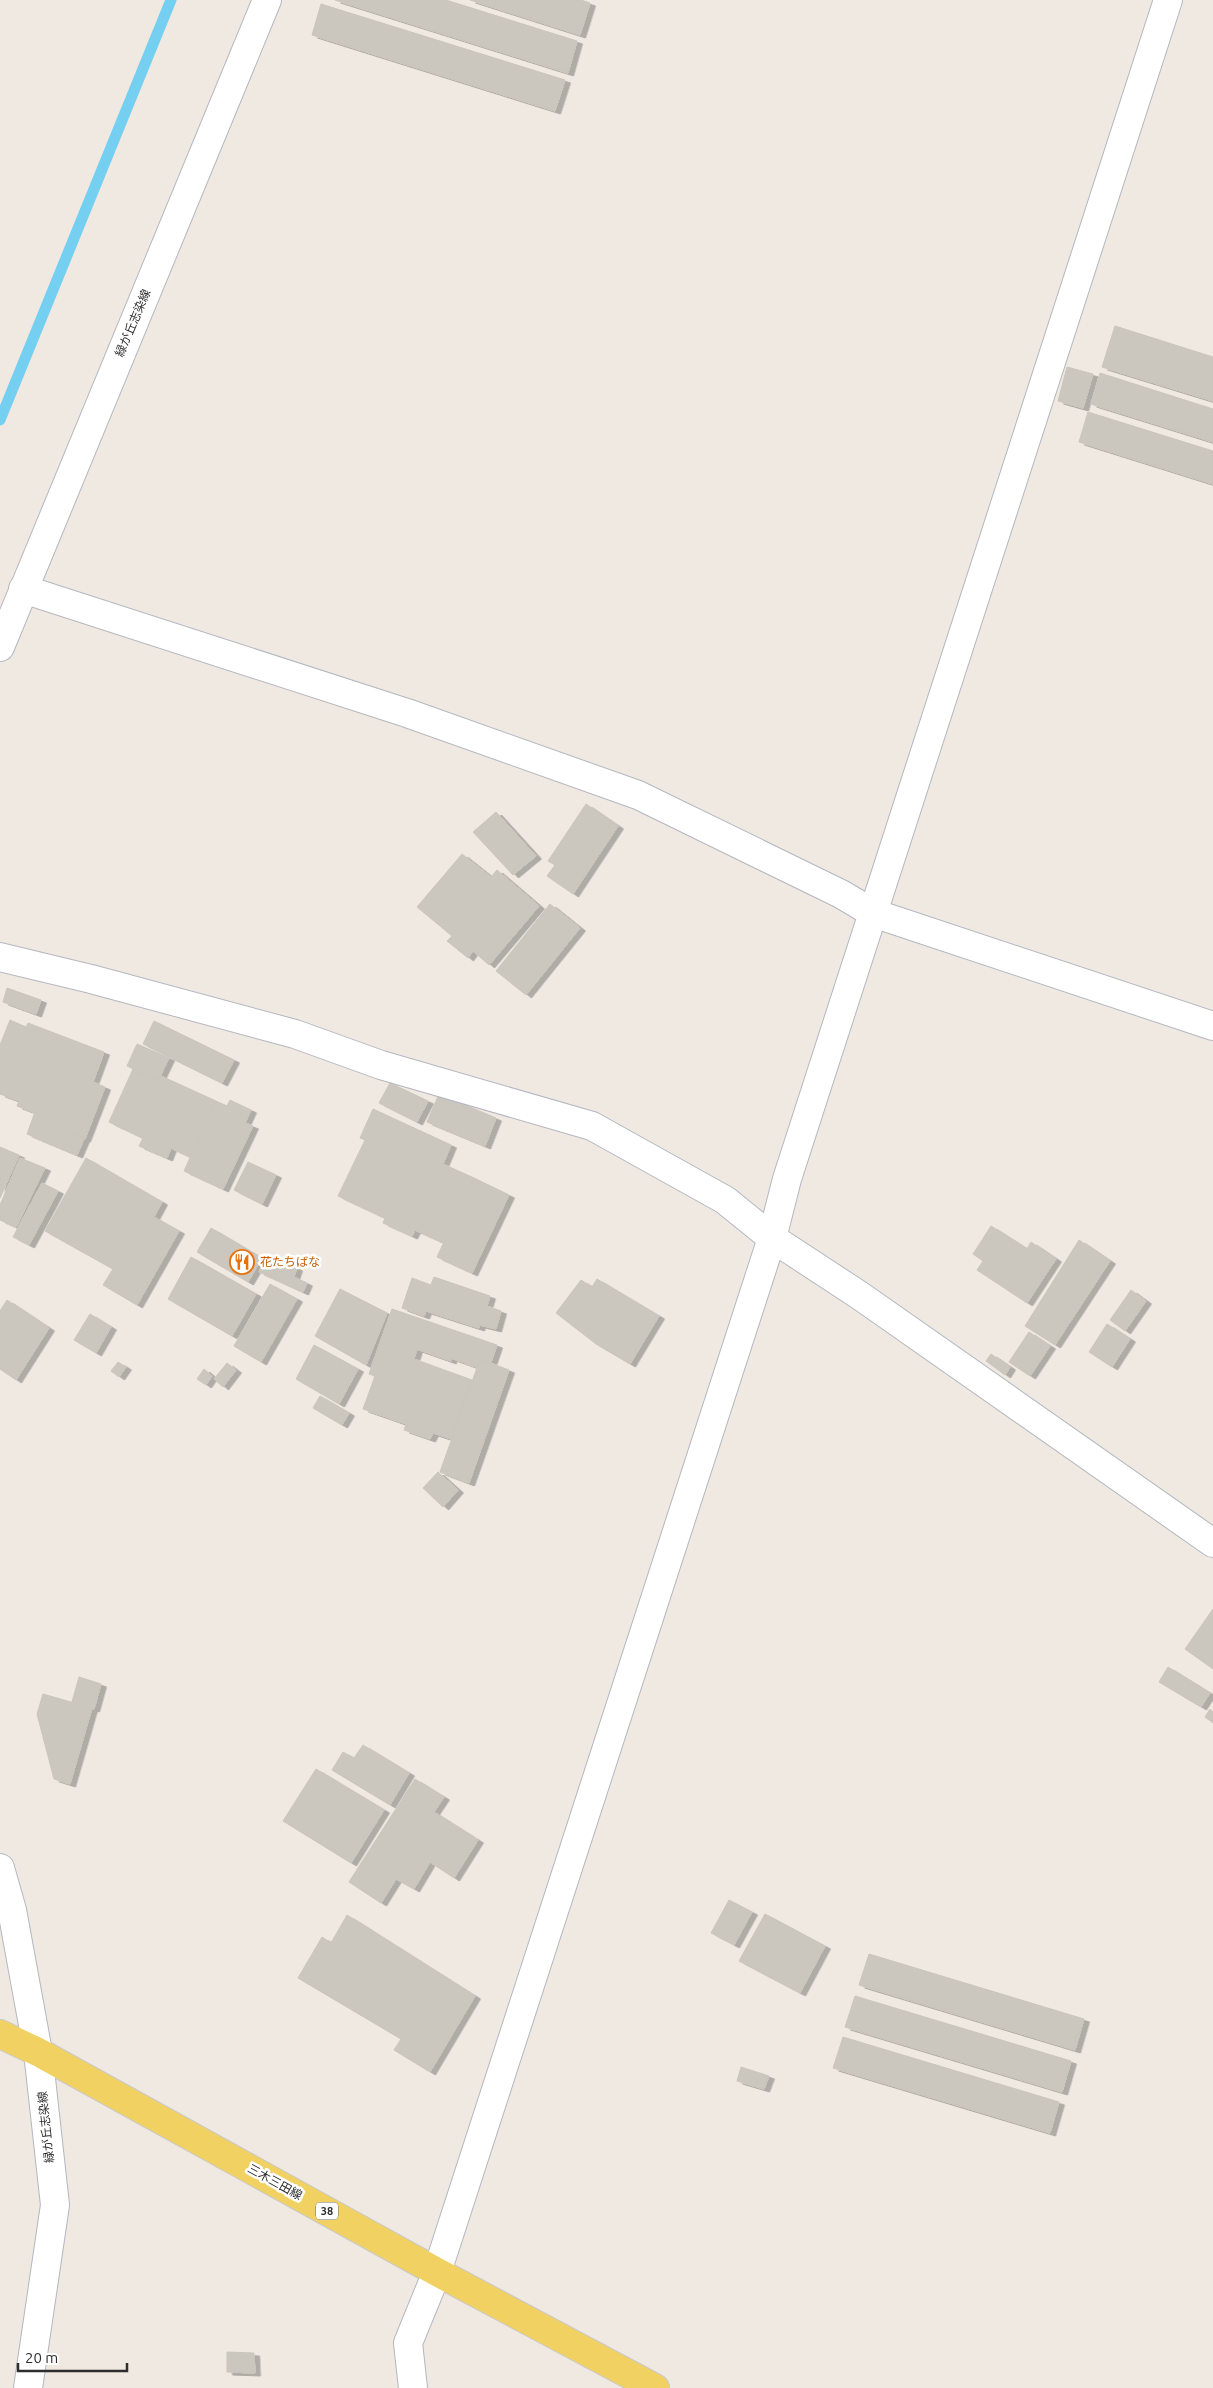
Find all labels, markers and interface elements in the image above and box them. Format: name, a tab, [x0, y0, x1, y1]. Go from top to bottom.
street label: 緑が丘志染線	[112, 287, 153, 358]
restaurant icon: 花たちばな	[229, 1249, 255, 1275]
place label: 花たちばな	[260, 1255, 320, 1268]
street label: 緑が丘志染線	[35, 2091, 56, 2164]
street label: 三木三田線	[246, 2161, 305, 2202]
road number: 38	[316, 2202, 338, 2220]
scale bar	[18, 2340, 126, 2372]
text: 20 m	[25, 2349, 58, 2366]

